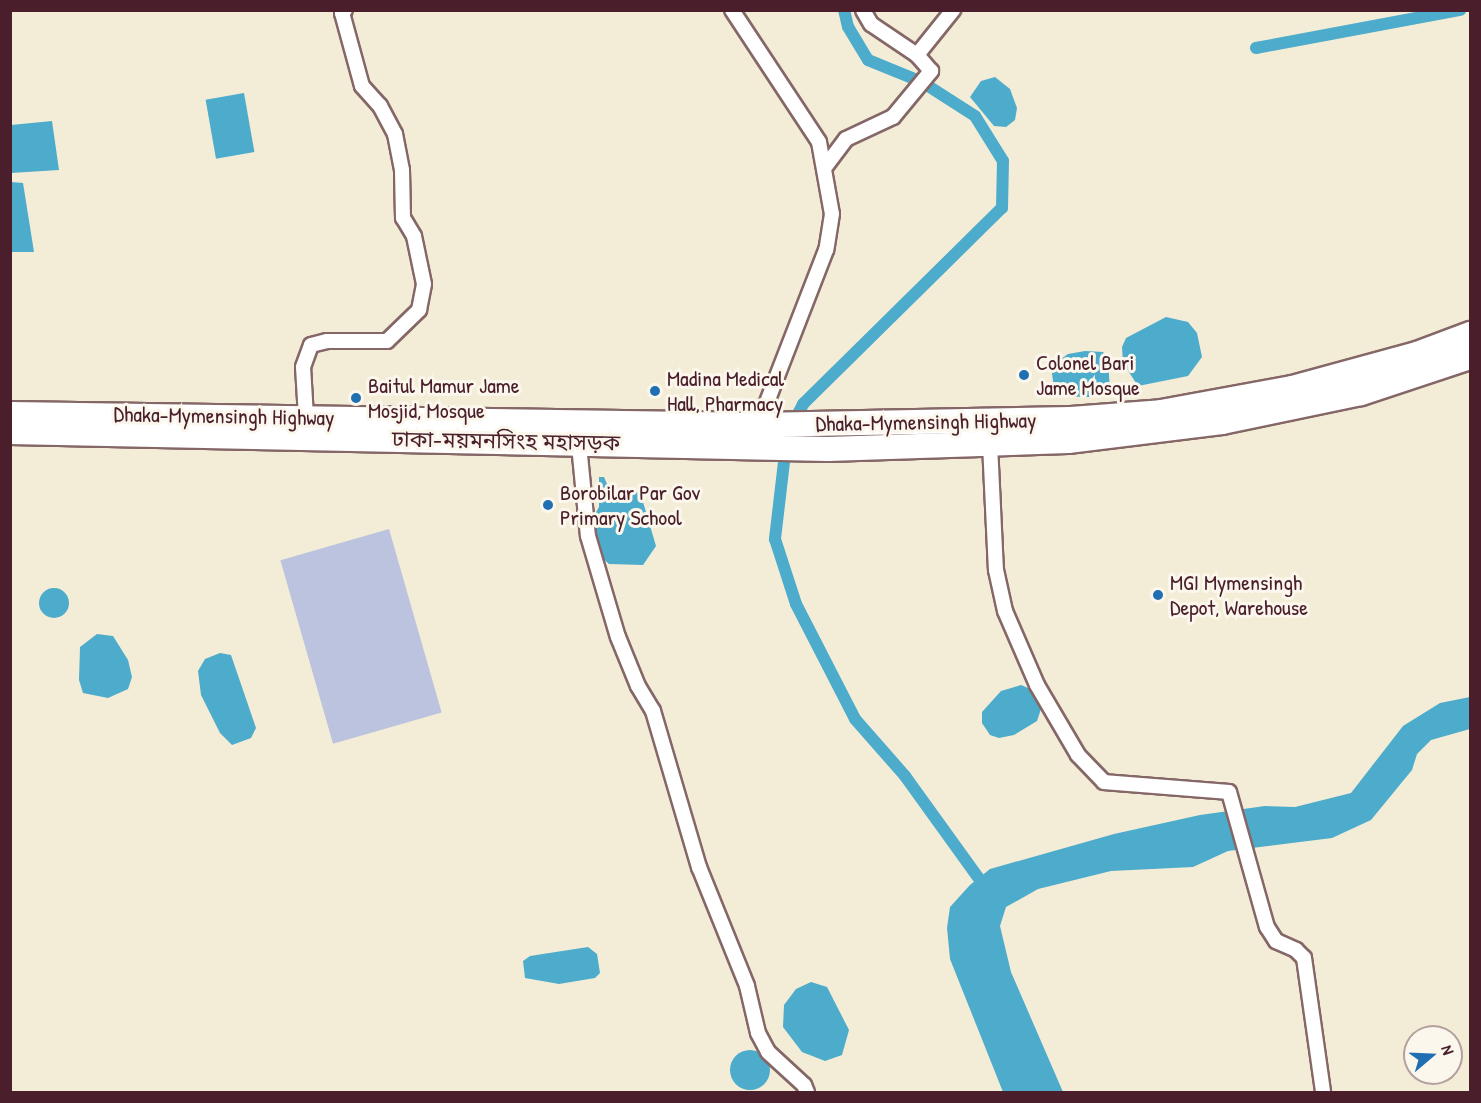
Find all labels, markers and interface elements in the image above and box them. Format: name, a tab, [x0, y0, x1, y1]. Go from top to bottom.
place label: Colonel Bari Jame Mosque	[1036, 349, 1140, 400]
place label: Madina Medical Hall, Pharmacy	[667, 365, 784, 416]
marker: Colonel Bari Jame Mosque	[1017, 368, 1031, 382]
place label: Baitul Mamur Jame Mosjid, Mosque	[368, 372, 519, 424]
marker: Madina Medical Hall, Pharmacy	[648, 384, 662, 398]
marker: Baitul Mamur Jame Mosjid, Mosque	[349, 391, 363, 405]
street label: Dhaka-Mymensingh Highway	[113, 401, 335, 431]
street label: Dhaka-Mymensingh Highway	[815, 407, 1037, 437]
street label: ঢাকা-ময়মনসিংহ মহাসড়ক	[392, 426, 620, 456]
place label: Borobilar Par Gov Primary School	[560, 479, 700, 530]
marker: Borobilar Par Gov Primary School	[541, 498, 555, 512]
place label: MGI Mymensingh Depot, Warehouse	[1170, 569, 1308, 620]
marker: MGI Mymensingh Depot, Warehouse	[1151, 588, 1165, 602]
north arrow	[1403, 1025, 1463, 1085]
text: N	[1436, 1042, 1460, 1057]

